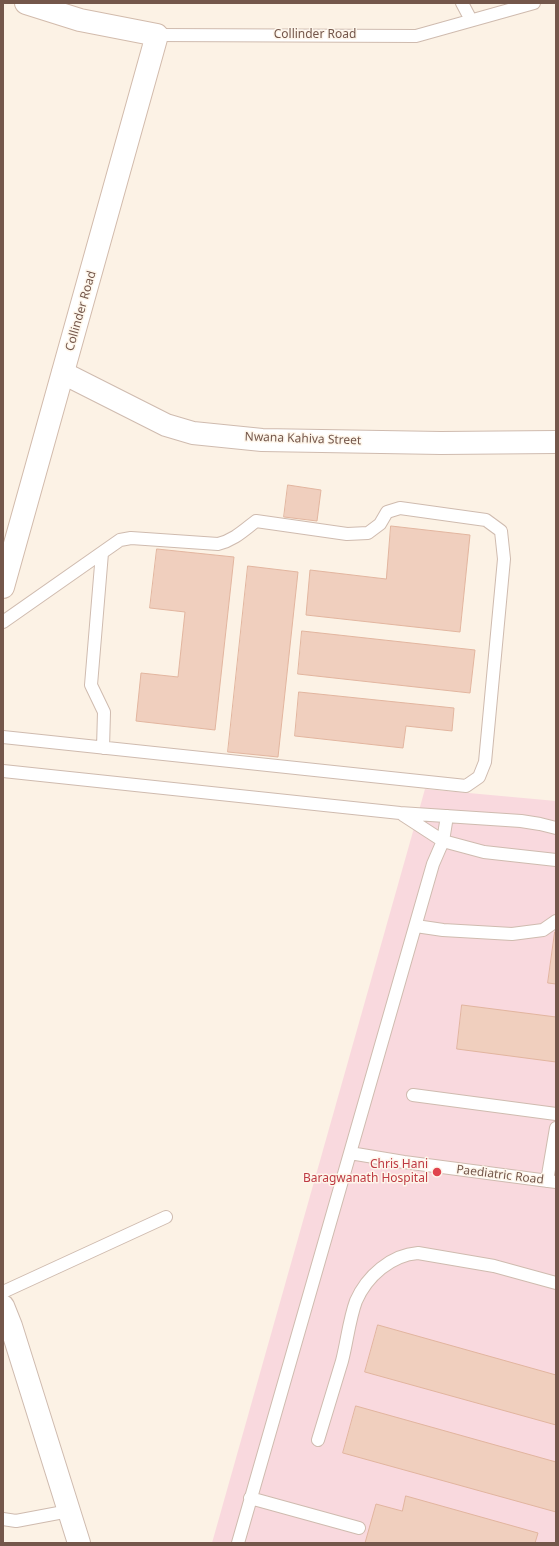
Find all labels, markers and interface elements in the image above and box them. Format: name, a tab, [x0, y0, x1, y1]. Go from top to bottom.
street label: Collinder Road	[274, 28, 356, 42]
street label: Collinder Road	[63, 269, 99, 353]
street label: Nwana Kahiva Street	[244, 430, 362, 448]
place label: Chris Hani Baragwanath Hospital	[303, 1158, 428, 1186]
street label: Paediatric Road	[455, 1162, 545, 1188]
marker: Chris Hani Baragwanath Hospital	[431, 1166, 443, 1178]

